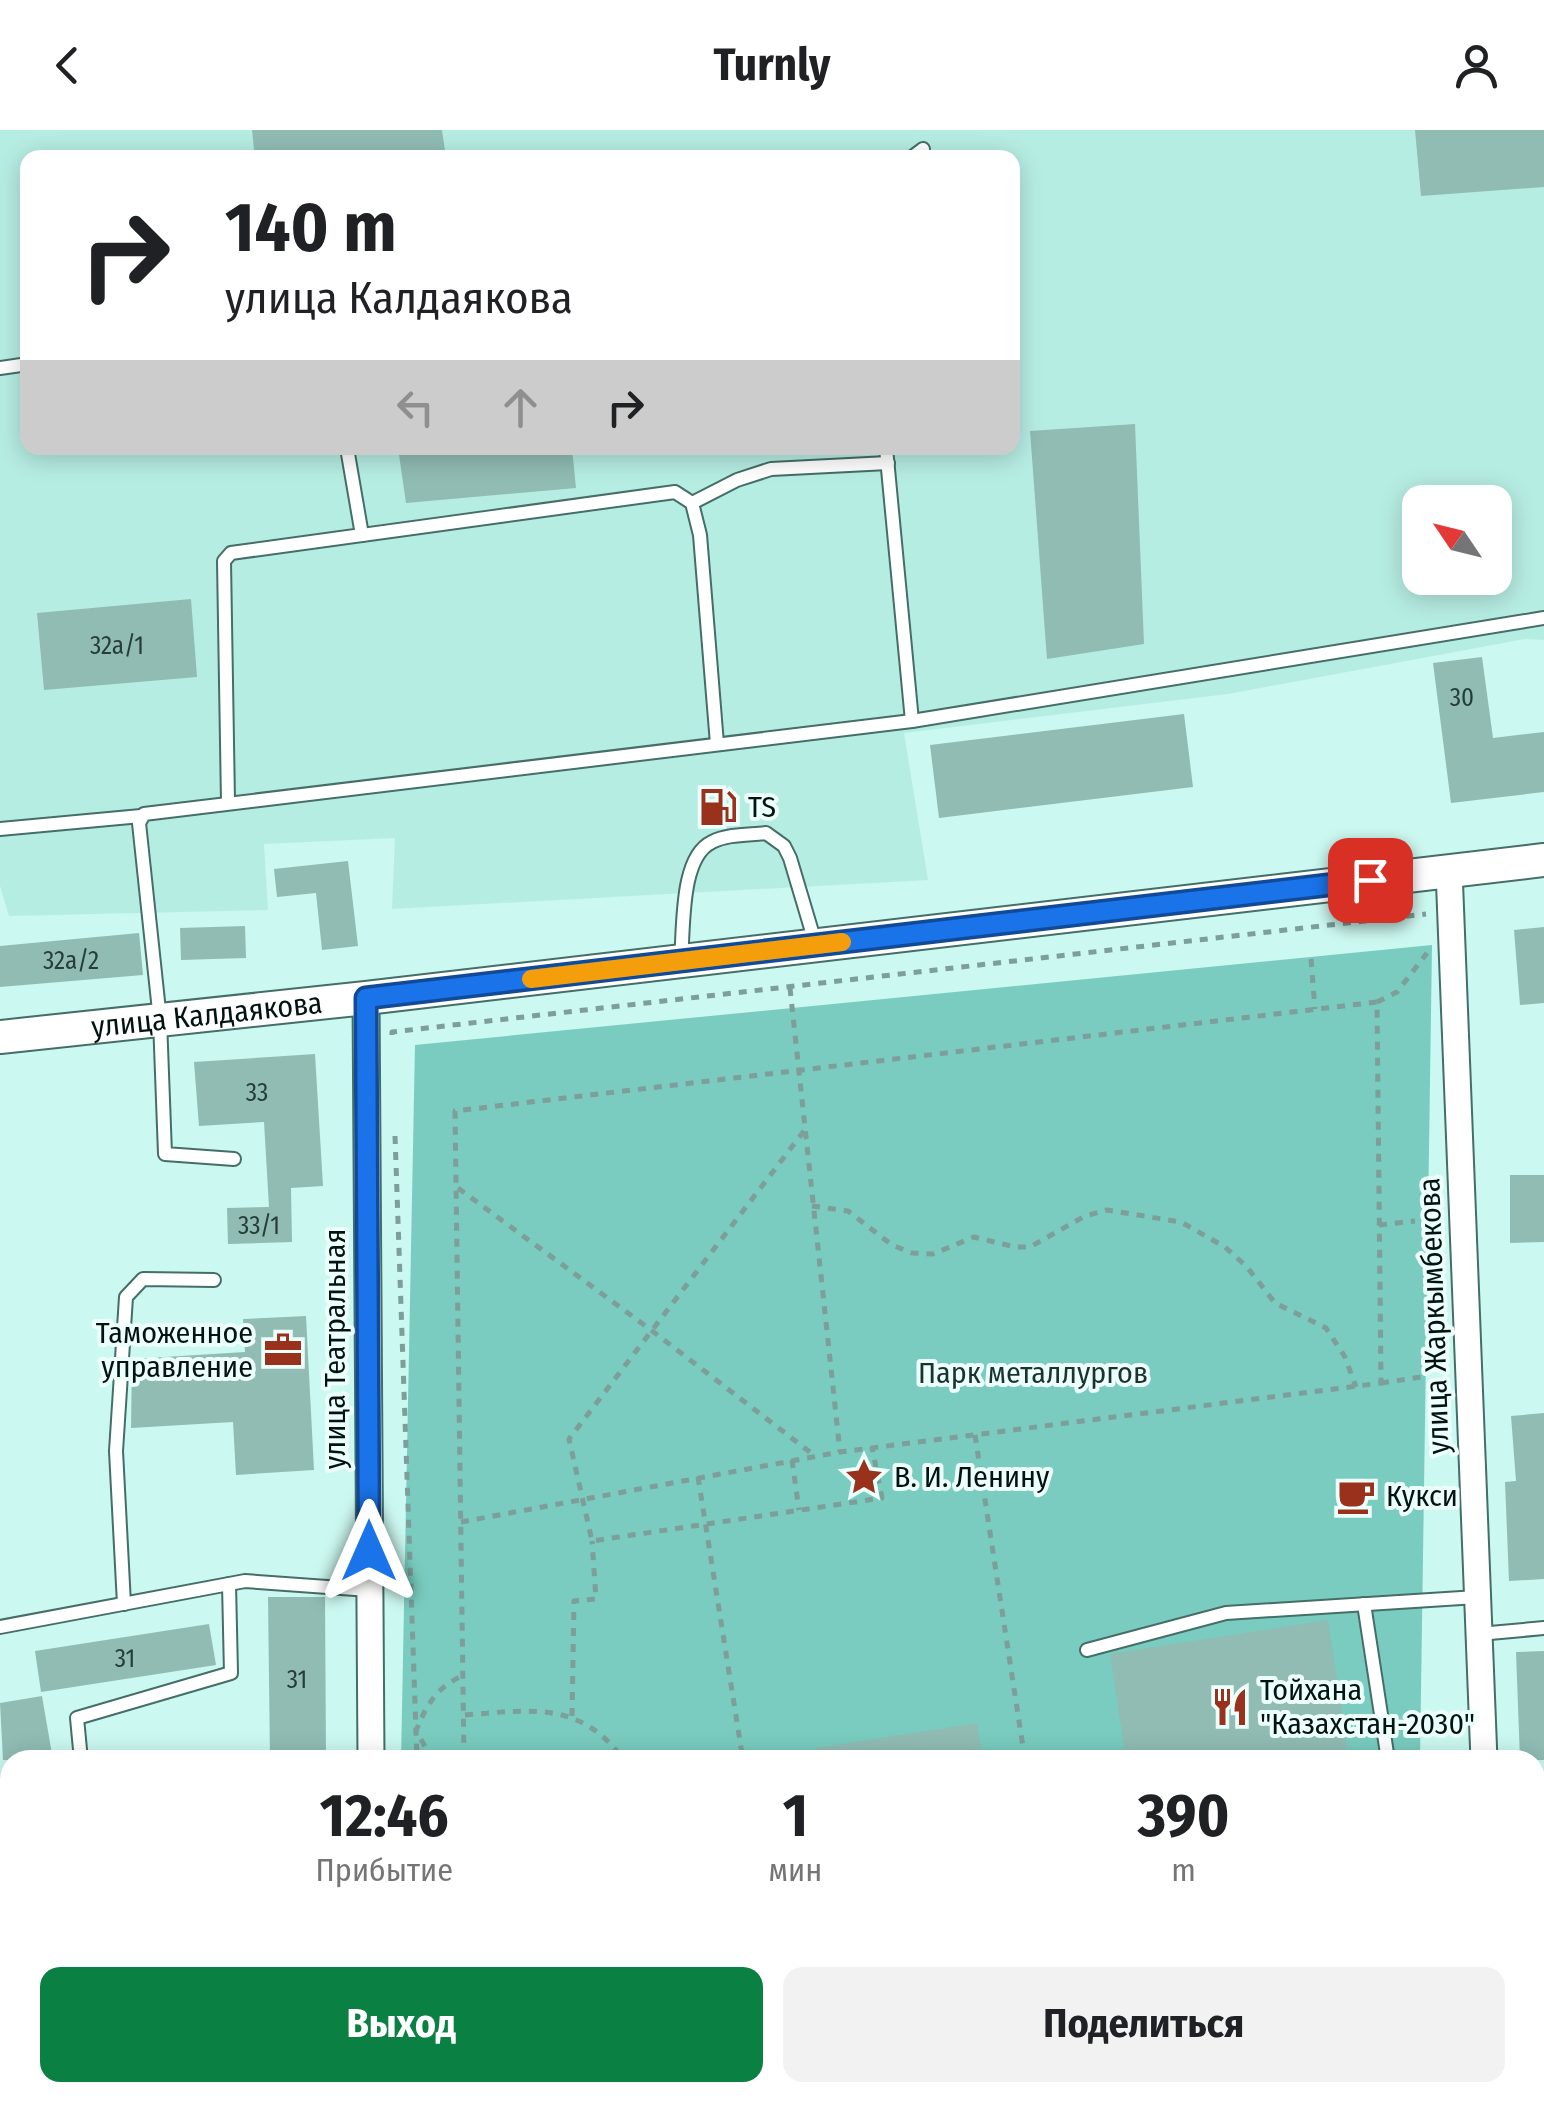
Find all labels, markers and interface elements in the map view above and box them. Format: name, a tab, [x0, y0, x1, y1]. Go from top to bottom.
icon: back	[40, 38, 95, 93]
text: Turnly	[714, 38, 830, 92]
icon: person	[1449, 38, 1504, 93]
text: 140 m	[225, 186, 397, 270]
icon: right	[60, 190, 190, 320]
text: улица Калдаякова	[225, 271, 573, 325]
icon: left	[388, 380, 443, 435]
icon: ahead	[493, 380, 548, 435]
icon: right	[598, 380, 653, 435]
north arrow	[1402, 485, 1512, 595]
map controls	[1402, 485, 1512, 595]
house number: 32а/1	[90, 631, 144, 661]
house number: 30	[1450, 683, 1474, 713]
fuel station icon: TS	[697, 786, 739, 828]
place label: TS	[748, 789, 776, 825]
pin	[1328, 838, 1413, 923]
icon: arrive	[1343, 853, 1398, 908]
house number: 32а/2	[43, 946, 99, 976]
street label: улица Калдаякова	[90, 985, 324, 1045]
house number: 33	[246, 1078, 268, 1108]
street label: улица Жаркымбекова	[1411, 1177, 1457, 1455]
house number: 33/1	[238, 1211, 280, 1241]
street label: улица Театральная	[317, 1229, 353, 1469]
place label: Таможенное управление	[96, 1315, 253, 1385]
office icon: Таможенное управление	[262, 1329, 304, 1371]
park label: Парк металлургов	[918, 1355, 1148, 1391]
place icon: В. И. Ленину	[843, 1456, 885, 1498]
place label: В. И. Ленину	[894, 1459, 1050, 1495]
cafe icon: Кукси	[1335, 1475, 1377, 1517]
place label: Кукси	[1386, 1478, 1458, 1514]
position arrow	[317, 1499, 421, 1603]
house number: 31	[115, 1644, 135, 1674]
house number: 31	[287, 1665, 307, 1695]
place label: Тойхана "Казахстан-2030"	[1260, 1672, 1475, 1742]
restaurant icon: Тойхана "Казахстан-2030"	[1209, 1686, 1251, 1728]
text: 12:46	[320, 1780, 449, 1852]
text: 1	[783, 1780, 808, 1852]
text: 390	[1138, 1780, 1229, 1852]
text: Прибытие	[316, 1851, 453, 1889]
text: мин	[769, 1851, 822, 1889]
text: m	[1171, 1851, 1196, 1889]
button: Выход	[40, 1967, 763, 2082]
button: Поделиться	[783, 1967, 1505, 2082]

